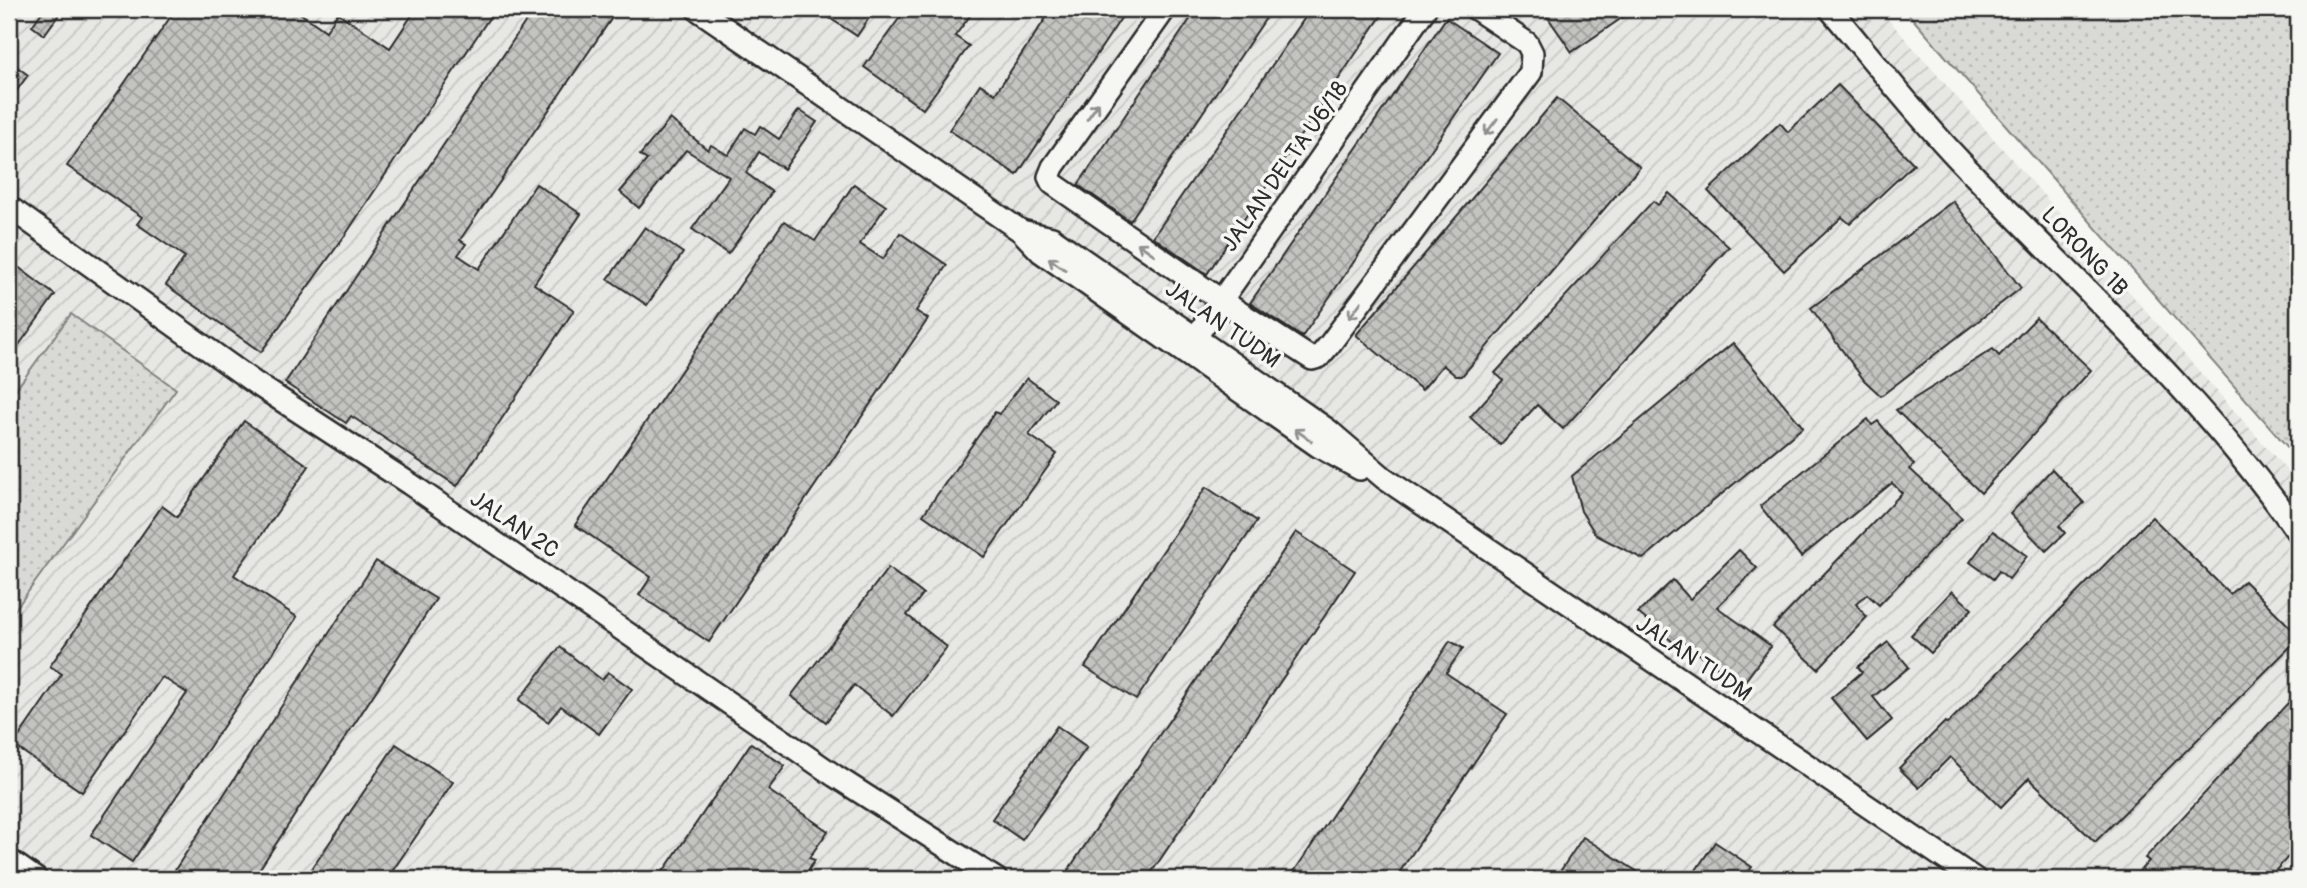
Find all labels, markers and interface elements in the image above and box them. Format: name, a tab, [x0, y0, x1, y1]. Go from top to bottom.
street label: JALAN DELTA U6/18	[1215, 76, 1354, 257]
one-way arrow	[1086, 102, 1100, 121]
one-way arrow	[1483, 117, 1498, 135]
street label: LORONG 1B	[2035, 201, 2134, 302]
one-way arrow	[1137, 242, 1156, 256]
one-way arrow	[1048, 257, 1067, 271]
street label: JALAN TUDM	[1160, 274, 1286, 375]
one-way arrow	[1348, 300, 1363, 318]
one-way arrow	[1294, 428, 1313, 442]
street label: JALAN 2C	[465, 484, 565, 565]
street label: JALAN TUDM	[1630, 609, 1757, 708]

